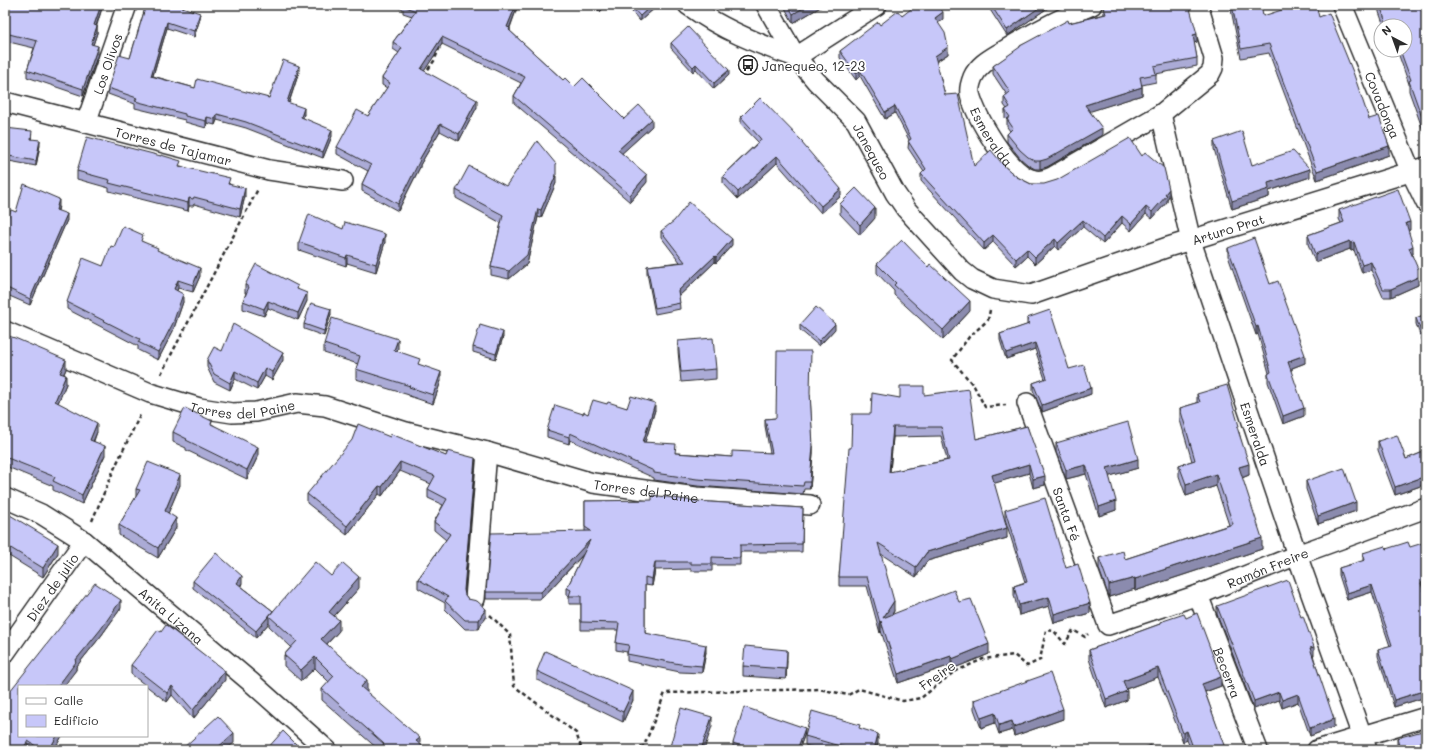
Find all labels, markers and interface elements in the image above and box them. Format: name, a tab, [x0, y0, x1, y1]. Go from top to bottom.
north arrow	[1373, 18, 1413, 58]
text: N	[1378, 22, 1394, 38]
street label: Los Olivos	[88, 31, 125, 96]
bus stop icon: Janequeo, 12-23	[737, 54, 759, 76]
place label: Janequeo, 12-23	[762, 57, 866, 74]
street label: Covadonga	[1362, 69, 1405, 141]
street label: Esmeralda	[967, 104, 1017, 170]
street label: Janequeo	[850, 120, 895, 182]
street label: Torres de Tajamar	[113, 122, 234, 169]
street label: Arturo Prat	[1189, 209, 1266, 248]
street label: Torres del Paine	[188, 395, 296, 421]
street label: Esmeralda	[1237, 400, 1275, 468]
street label: Torres del Paine	[593, 475, 700, 506]
street label: Santa Fé	[1050, 485, 1085, 543]
street label: Ramón Freire	[1224, 543, 1310, 591]
street label: Diez de julio	[22, 549, 82, 624]
street label: Anita Lizana	[136, 583, 208, 647]
street label: Becerra	[1210, 645, 1245, 700]
street label: Freire	[916, 656, 958, 694]
legend	[18, 685, 148, 737]
text: Calle	[54, 692, 84, 708]
text: Edificio	[54, 712, 98, 728]

